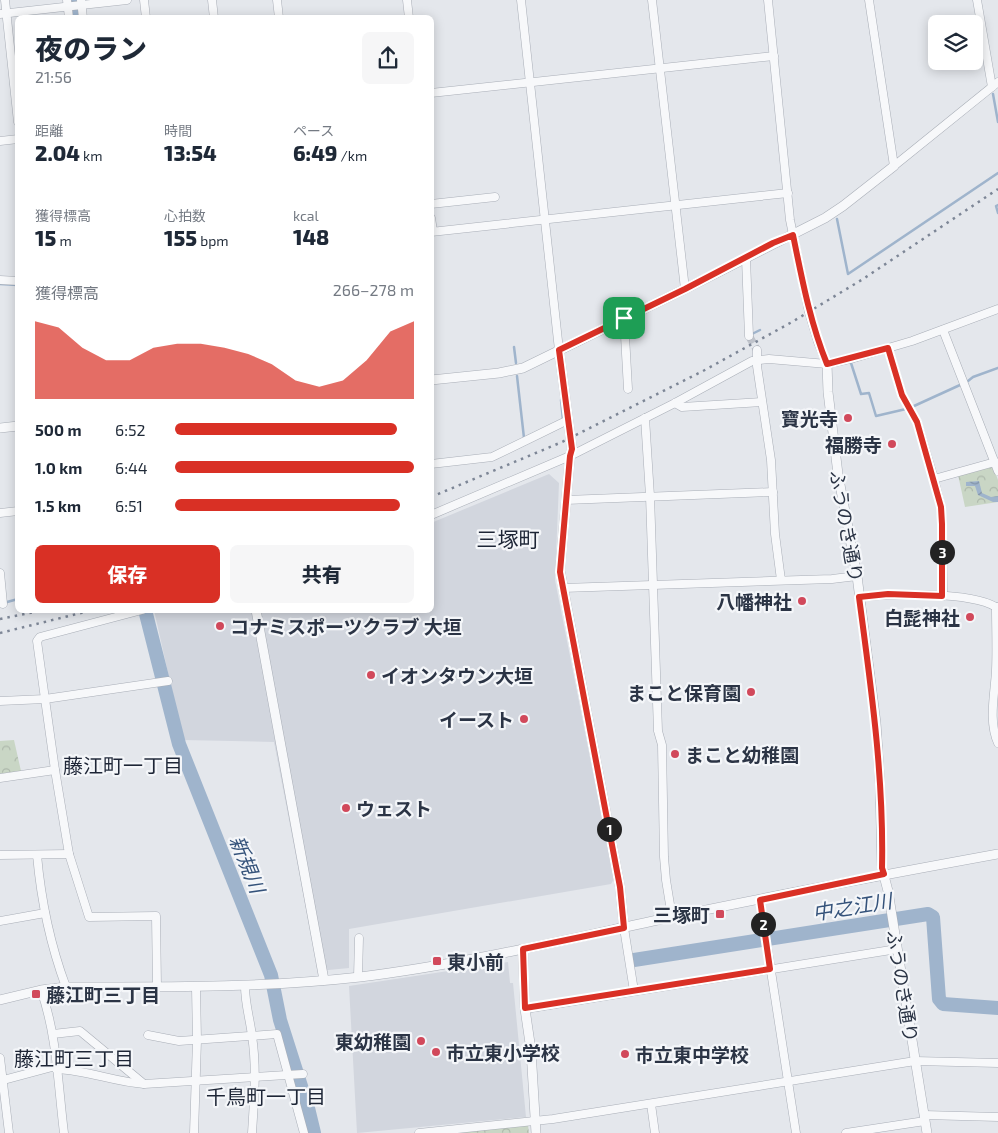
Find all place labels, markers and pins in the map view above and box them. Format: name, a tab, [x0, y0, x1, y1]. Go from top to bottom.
pin	[603, 297, 645, 339]
place label: 寶光寺	[781, 407, 838, 430]
marker: 寶光寺	[842, 412, 854, 424]
place label: 福勝寺	[825, 433, 882, 456]
marker: 福勝寺	[886, 438, 898, 450]
pin: 3	[930, 540, 954, 564]
place label: 八幡神社	[716, 590, 792, 613]
marker: 八幡神社	[796, 595, 808, 607]
place label: 白髭神社	[884, 606, 960, 629]
marker: 白髭神社	[964, 611, 976, 623]
place label: コナミスポーツクラブ 大垣	[230, 615, 462, 638]
marker: コナミスポーツクラブ 大垣	[214, 620, 226, 632]
place label: イオンタウン大垣	[381, 664, 533, 687]
marker: イオンタウン大垣	[365, 669, 377, 681]
place label: まこと保育園	[627, 681, 741, 704]
marker: まこと保育園	[745, 686, 757, 698]
place label: イースト	[439, 708, 514, 731]
marker: イースト	[518, 713, 530, 725]
place label: まこと幼稚園	[685, 743, 799, 766]
marker: まこと幼稚園	[669, 748, 681, 760]
place label: ウェスト	[356, 797, 432, 820]
marker: ウェスト	[340, 802, 352, 814]
pin: 1	[596, 816, 622, 842]
place label: 三塚町	[653, 903, 710, 926]
marker: 三塚町	[714, 908, 726, 920]
pin: 2	[750, 912, 776, 936]
place label: 東小前	[447, 950, 504, 973]
marker: 東小前	[431, 955, 443, 967]
place label: 藤江町三丁目	[46, 983, 160, 1006]
marker: 藤江町三丁目	[30, 988, 42, 1000]
place label: 東幼稚園	[335, 1030, 411, 1053]
marker: 東幼稚園	[415, 1035, 427, 1047]
place label: 市立東小学校	[446, 1041, 560, 1064]
place label: 市立東中学校	[635, 1043, 749, 1066]
marker: 市立東小学校	[430, 1046, 442, 1058]
marker: 市立東中学校	[619, 1048, 631, 1060]

